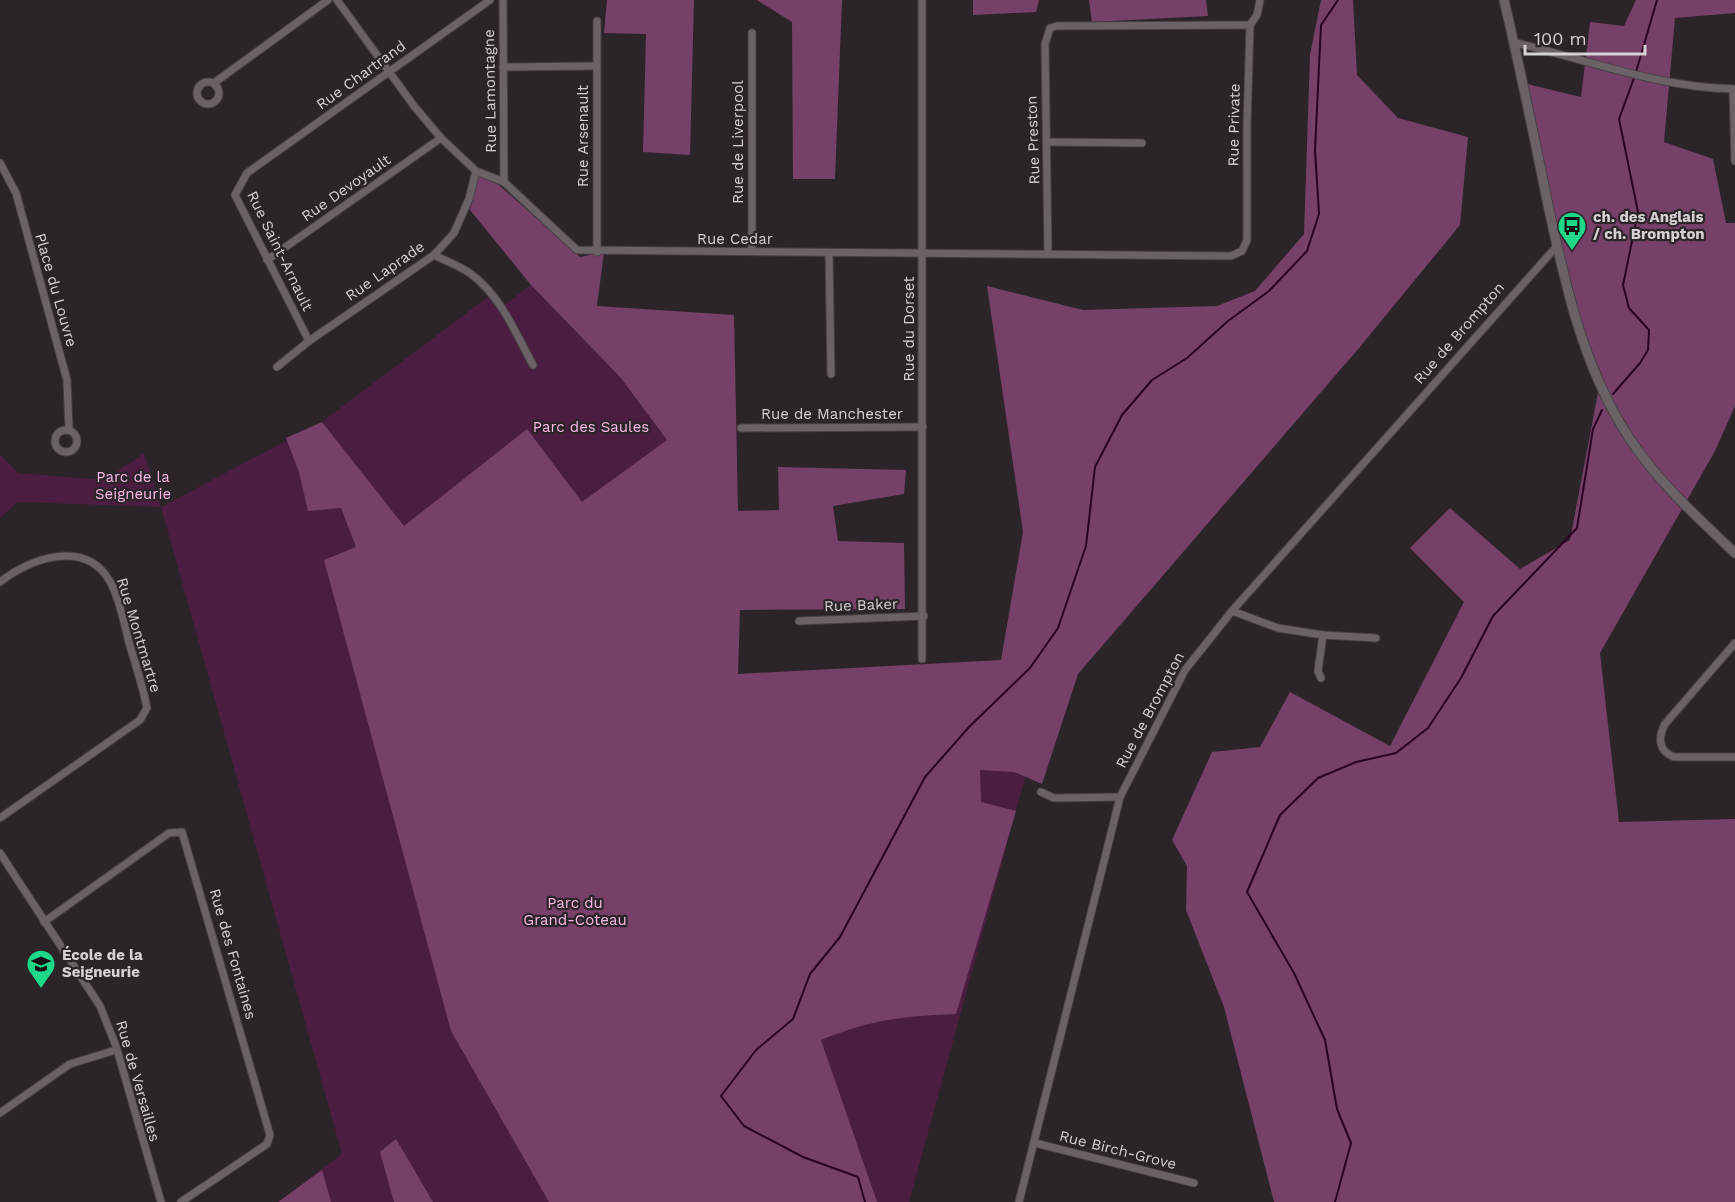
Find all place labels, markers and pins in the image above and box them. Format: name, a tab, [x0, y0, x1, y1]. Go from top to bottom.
place label: ch. des Anglais / ch. Brompton	[1593, 208, 1705, 243]
bus stop icon: ch. des Anglais / ch. Brompton	[1556, 210, 1588, 252]
place label: École de la Seigneurie	[62, 946, 143, 981]
school or university icon: École de la Seigneurie	[25, 948, 57, 990]

